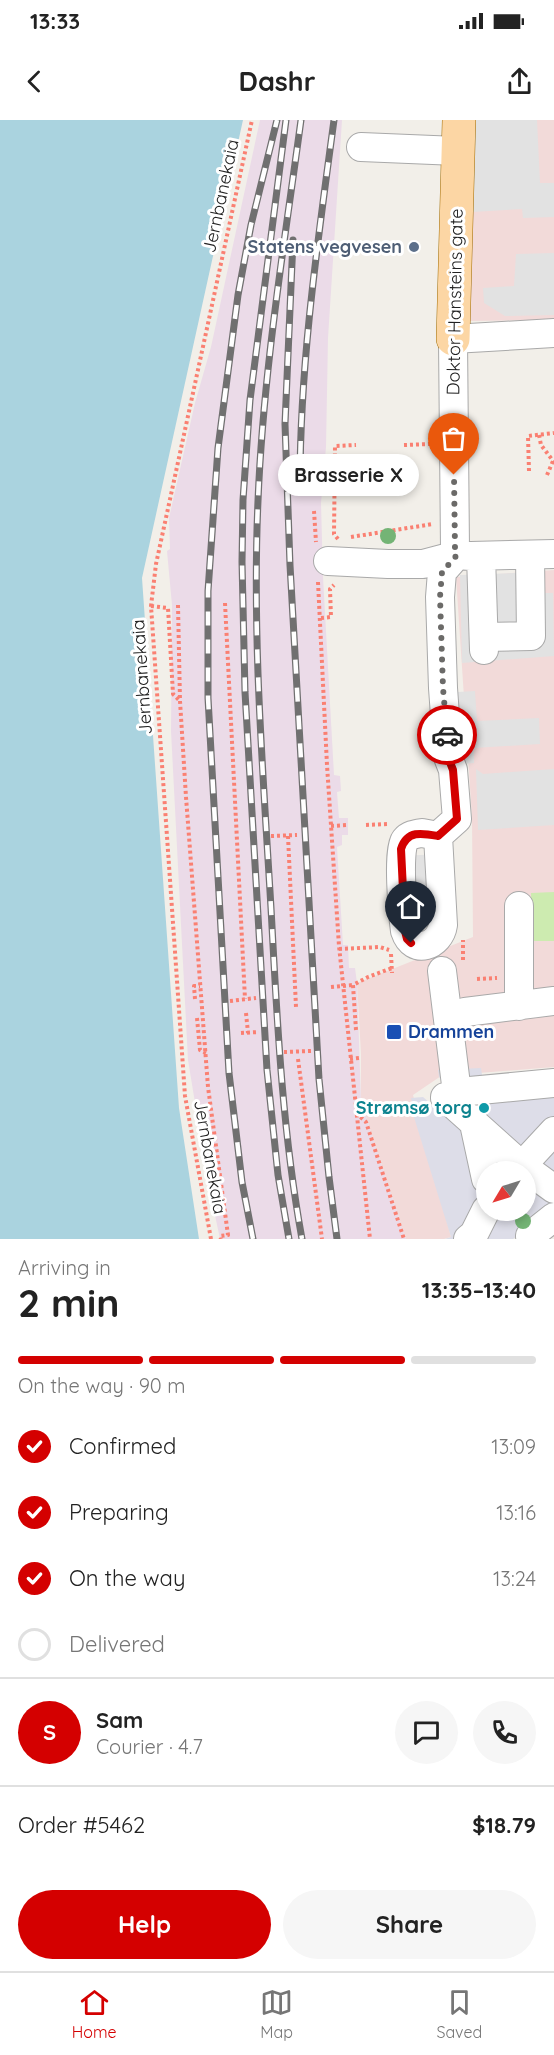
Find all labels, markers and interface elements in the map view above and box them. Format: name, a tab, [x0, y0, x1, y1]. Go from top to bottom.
text: 13:33	[30, 7, 80, 35]
text: Dashr	[239, 64, 315, 98]
icon: back	[18, 65, 51, 98]
icon: share	[503, 65, 536, 98]
street label: Jernbanekaia	[197, 137, 244, 255]
street label: Doktor Hansteins gate	[441, 208, 468, 396]
place label: Statens vegvesen	[248, 235, 402, 258]
marker: Statens vegvesen	[407, 240, 421, 254]
pin	[428, 413, 479, 475]
icon: bag	[437, 422, 470, 455]
callout: Brasserie X	[277, 454, 418, 496]
text: Brasserie X	[294, 462, 403, 487]
street label: Jernbanekaia	[126, 619, 157, 735]
courier	[417, 705, 477, 765]
icon: car	[431, 719, 464, 752]
pin	[385, 881, 436, 943]
icon: home	[394, 890, 427, 923]
place label: Drammen	[408, 1020, 494, 1043]
marker: Drammen	[385, 1023, 403, 1041]
place label: Strømsø torg	[356, 1096, 472, 1119]
street label: Jernbanekaia	[189, 1098, 232, 1216]
marker: Strømsø torg	[477, 1101, 491, 1115]
north arrow	[476, 1161, 536, 1221]
map controls	[476, 1161, 536, 1221]
text: Arriving in	[18, 1255, 111, 1280]
text: 13:35–13:40	[422, 1276, 536, 1304]
text: 2 min	[18, 1278, 120, 1327]
text: On the way · 90 m	[18, 1373, 185, 1398]
icon: check	[18, 1430, 51, 1463]
text: Confirmed	[69, 1432, 176, 1460]
text: 13:09	[491, 1434, 536, 1459]
icon: check	[18, 1496, 51, 1529]
text: Preparing	[69, 1498, 169, 1526]
text: 13:16	[496, 1500, 536, 1525]
icon: check	[18, 1562, 51, 1595]
text: On the way	[69, 1564, 185, 1592]
text: 13:24	[493, 1566, 536, 1591]
text: Delivered	[69, 1630, 165, 1658]
button: chat	[395, 1701, 458, 1764]
button: phone	[473, 1701, 536, 1764]
text: Sam	[96, 1706, 143, 1734]
text: S	[43, 1718, 56, 1746]
text: Courier · 4.7	[96, 1734, 203, 1759]
text: Order #5462	[18, 1811, 145, 1839]
text: $18.79	[472, 1811, 536, 1839]
button: Help	[18, 1890, 271, 1959]
button: Share	[283, 1890, 536, 1959]
tab: Home	[72, 1986, 117, 2042]
tab: Map	[260, 1986, 293, 2042]
tab: Saved	[437, 1986, 482, 2042]

